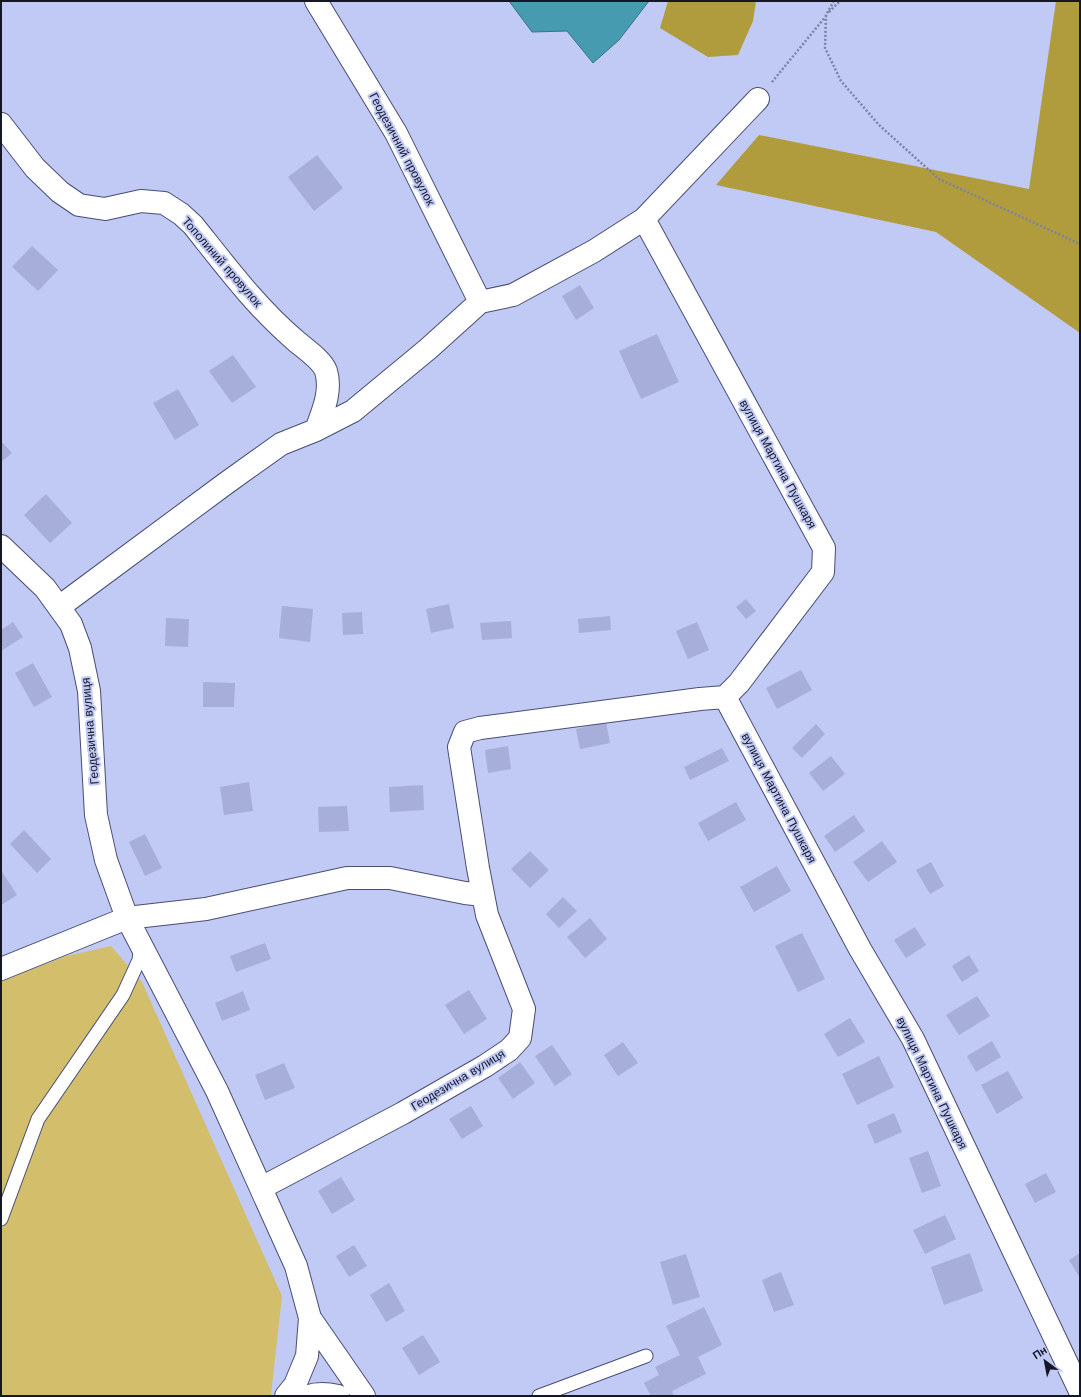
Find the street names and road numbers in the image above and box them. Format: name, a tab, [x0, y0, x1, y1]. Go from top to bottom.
street label: Геодезичний провулок	[366, 90, 438, 208]
street label: Тополиний провулок	[179, 214, 265, 310]
street label: вулиця Мартина Пушкаря	[737, 397, 819, 531]
street label: Геодезична вулиця	[78, 677, 102, 785]
street label: вулиця Мартина Пушкаря	[739, 731, 819, 865]
street label: вулиця Мартина Пушкаря	[894, 1015, 970, 1151]
street label: Геодезична вулиця	[409, 1046, 507, 1114]

